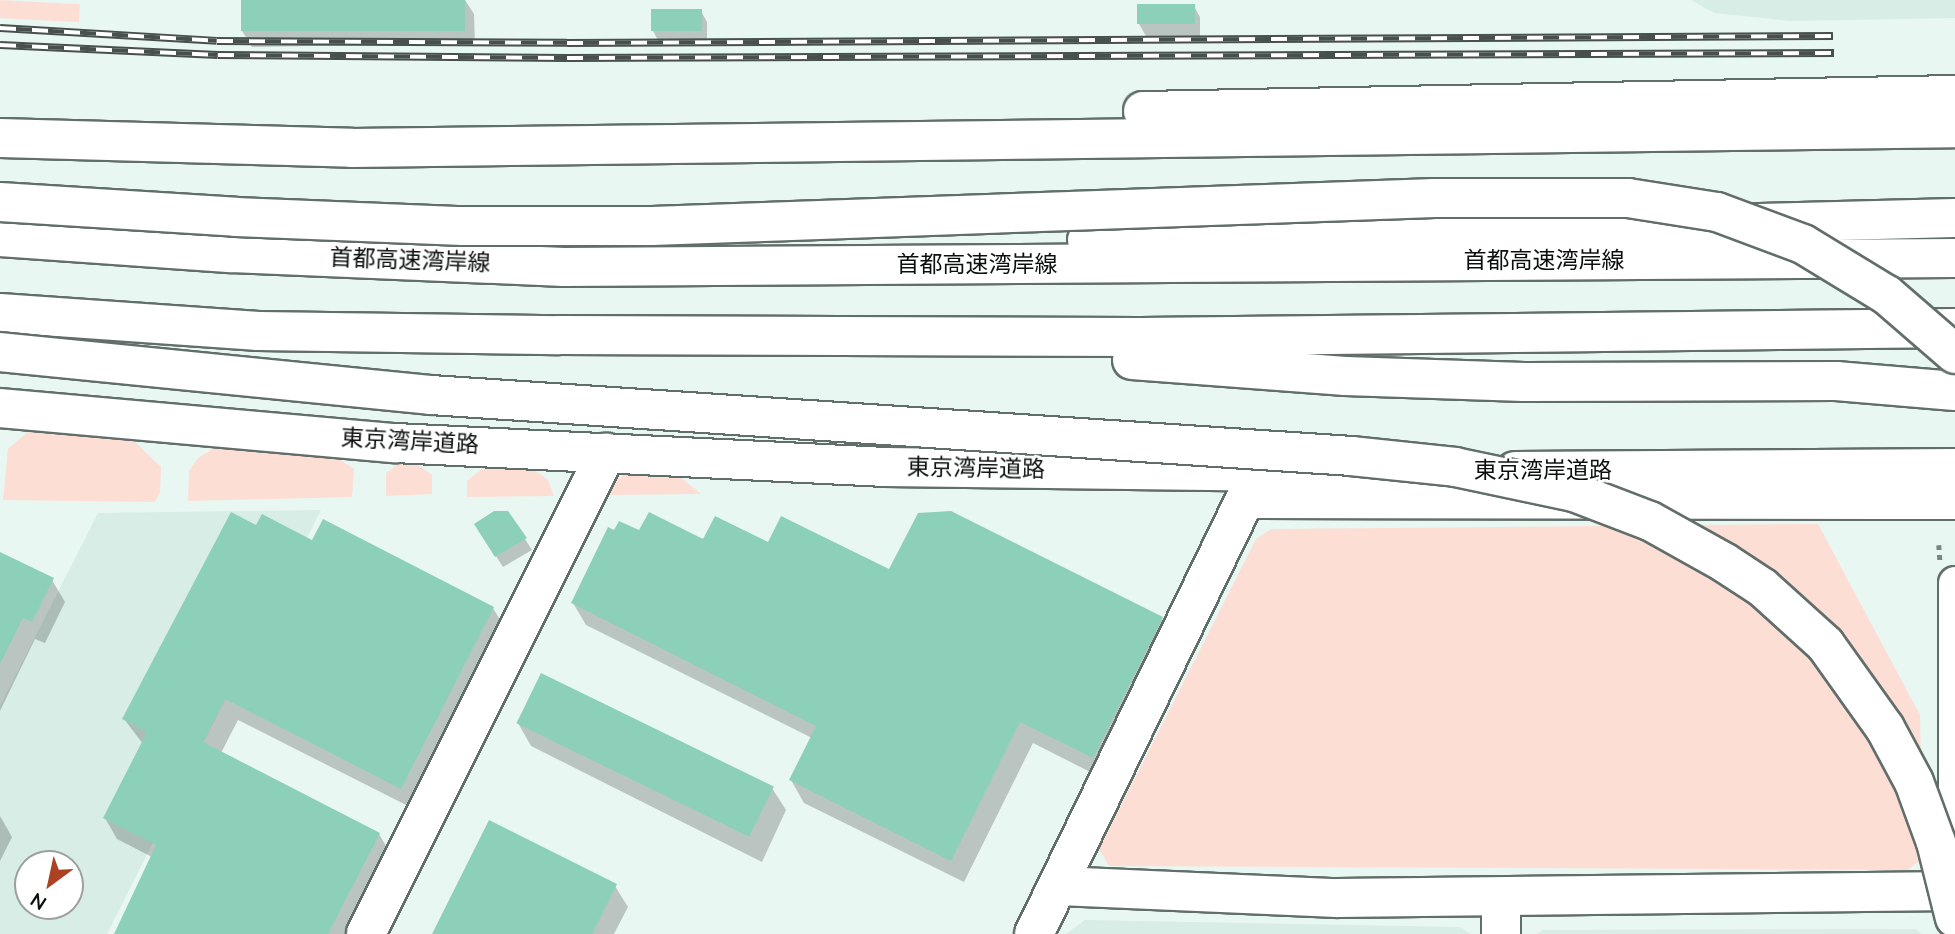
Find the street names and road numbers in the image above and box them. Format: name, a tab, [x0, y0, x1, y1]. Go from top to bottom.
street label: 首都高速湾岸線	[329, 244, 491, 278]
street label: 首都高速湾岸線	[1464, 247, 1624, 275]
street label: 首都高速湾岸線	[897, 251, 1057, 279]
street label: 東京湾岸道路	[340, 425, 480, 459]
street label: 東京湾岸道路	[907, 454, 1045, 484]
street label: 東京湾岸道路	[1474, 457, 1612, 485]

